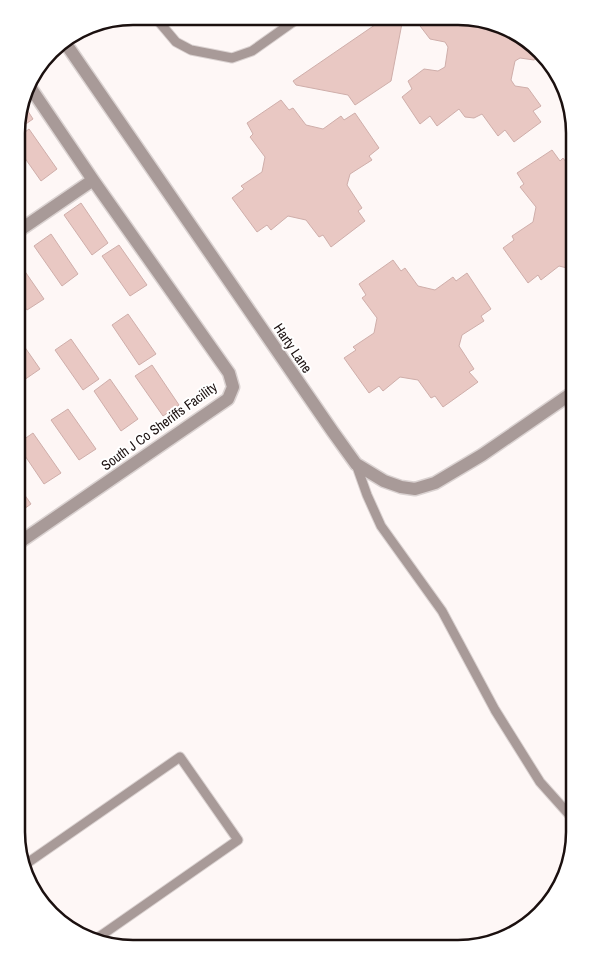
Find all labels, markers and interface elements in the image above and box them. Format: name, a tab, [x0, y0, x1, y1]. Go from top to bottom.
street label: Harty Lane	[270, 320, 316, 376]
street label: South J Co Sheriffs Facility	[97, 378, 221, 474]

